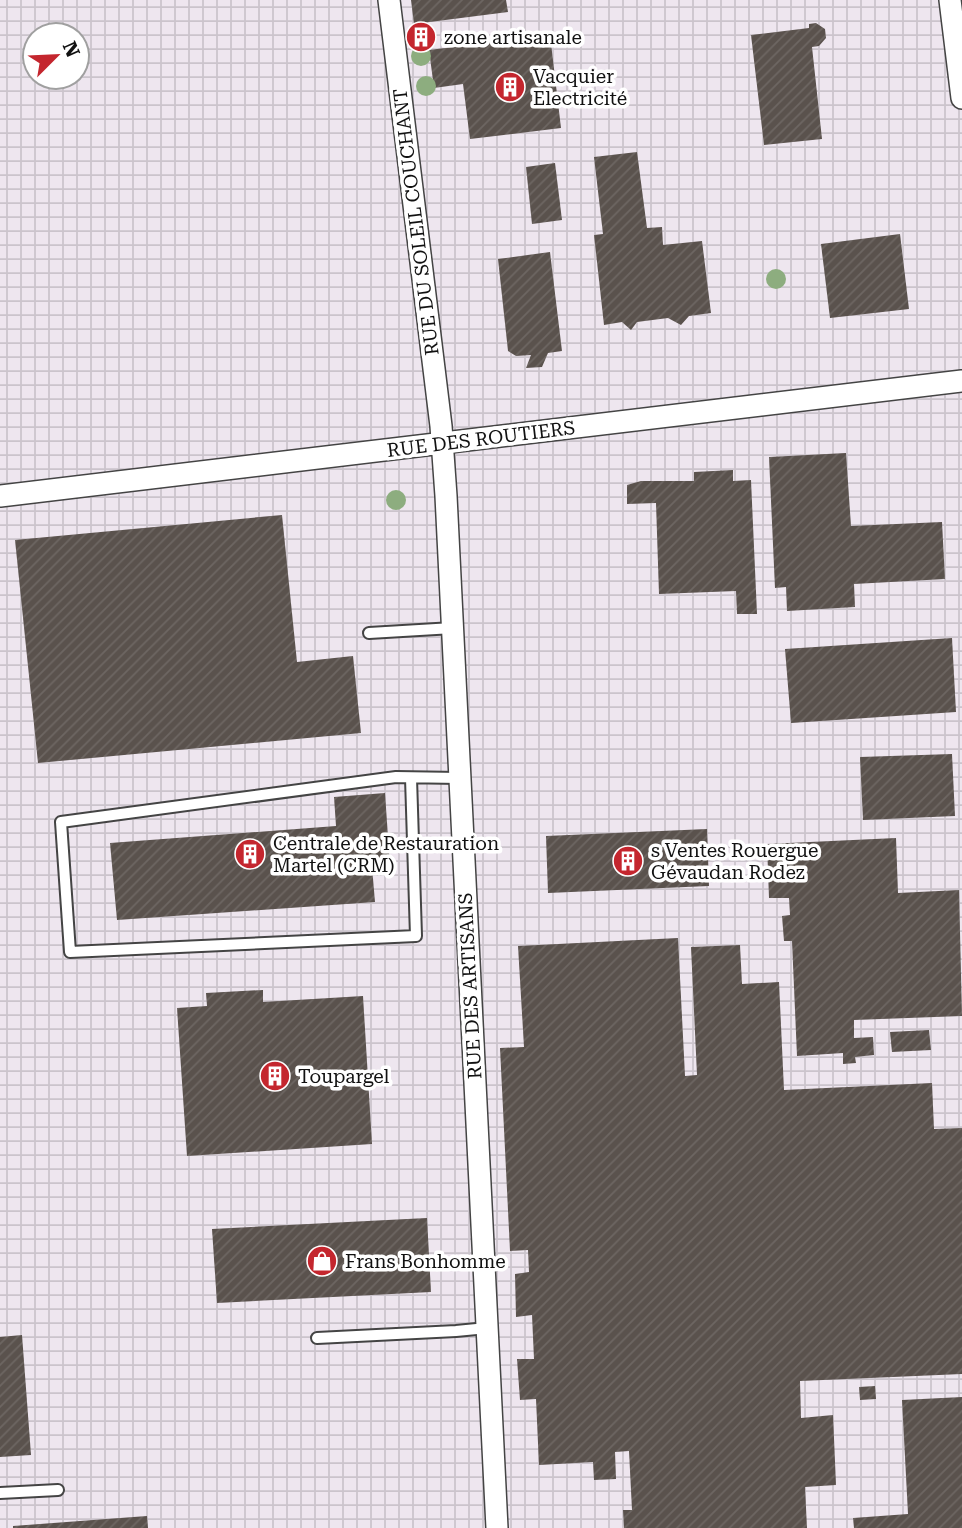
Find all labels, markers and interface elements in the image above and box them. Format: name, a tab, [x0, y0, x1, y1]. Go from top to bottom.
building icon: zone artisanale	[404, 20, 438, 54]
north arrow	[21, 21, 91, 91]
place label: zone artisanale	[444, 26, 582, 49]
text: N	[58, 38, 85, 61]
place label: Vacquier Electricité	[533, 65, 627, 110]
building icon: Vacquier Electricité	[493, 70, 527, 104]
street label: RUE DU SOLEIL COUCHANT	[388, 87, 444, 357]
street label: RUE DES ROUTIERS	[386, 416, 576, 462]
place label: Centrale de Restauration Martel (CRM)	[273, 832, 499, 877]
building icon: Centrale de Restauration Martel (CRM)	[233, 837, 267, 871]
place label: s Ventes Rouergue Gévaudan Rodez	[651, 839, 818, 884]
building icon: s Ventes Rouergue Gévaudan Rodez	[611, 844, 645, 878]
street label: RUE DES ARTISANS	[454, 892, 486, 1080]
building icon: Toupargel	[258, 1059, 292, 1093]
place label: Toupargel	[298, 1065, 390, 1088]
shop icon: Frans Bonhomme	[305, 1244, 339, 1278]
place label: Frans Bonhomme	[345, 1250, 506, 1273]

